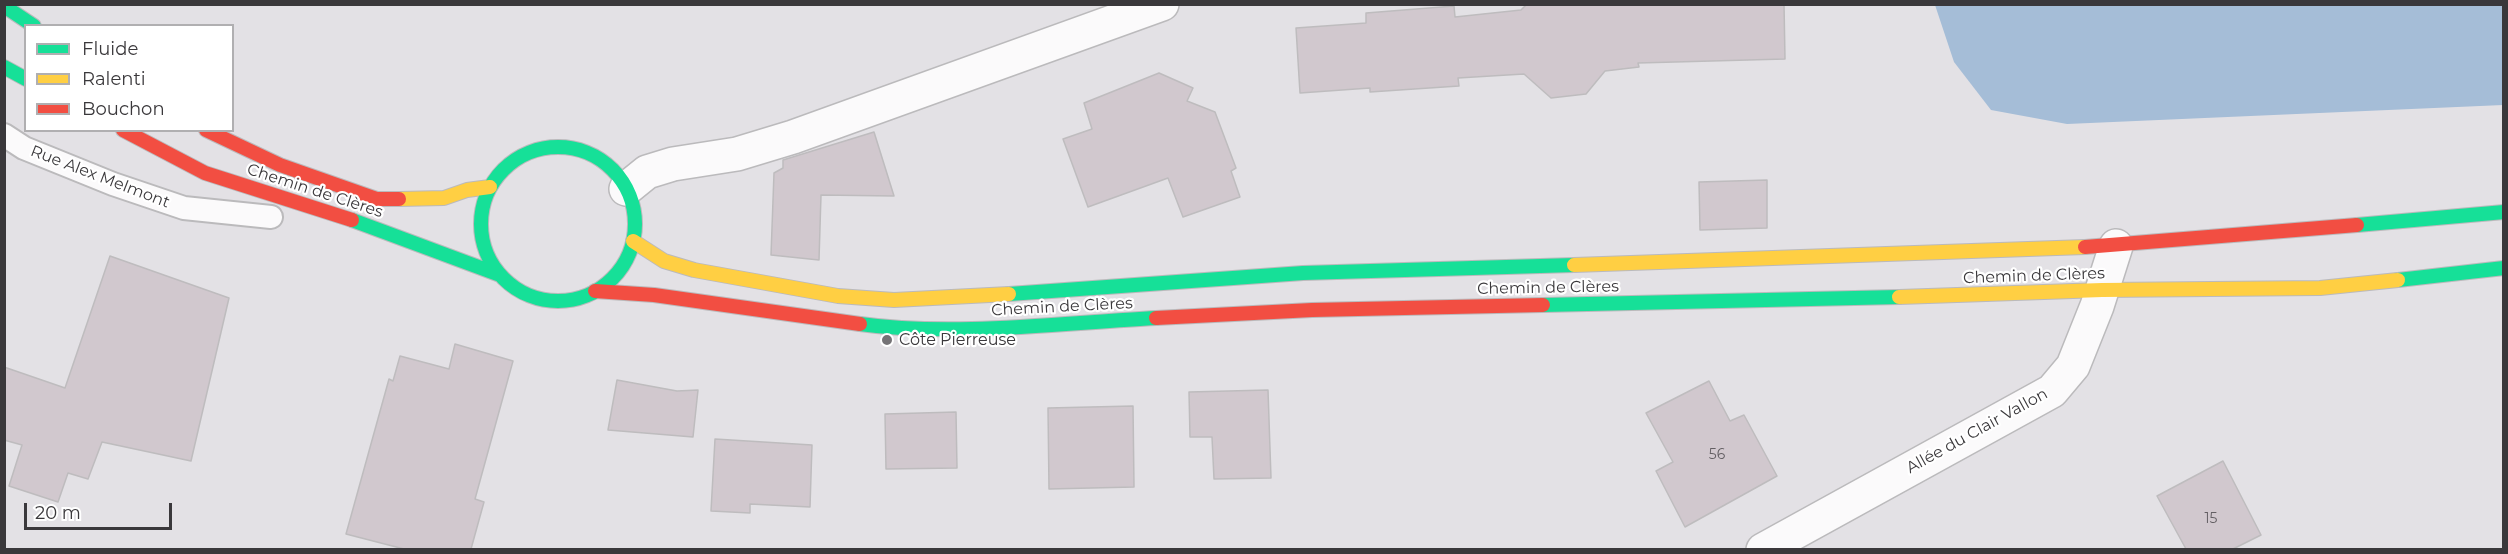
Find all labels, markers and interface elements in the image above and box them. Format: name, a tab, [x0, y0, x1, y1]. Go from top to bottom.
legend	[24, 24, 234, 132]
text: Fluide	[82, 38, 138, 60]
text: Ralenti	[82, 68, 146, 90]
text: Bouchon	[82, 98, 165, 120]
street label: Rue Alex Melmont	[28, 142, 172, 212]
street label: Chemin de Clères	[245, 160, 385, 222]
street label: Chemin de Clères	[1963, 264, 2105, 288]
street label: Chemin de Clères	[1477, 277, 1619, 299]
street label: Chemin de Clères	[991, 294, 1133, 320]
place label: Côte Pierreuse	[899, 330, 1016, 350]
marker: Côte Pierreuse	[880, 333, 894, 347]
street label: Allée du Clair Vallon	[1903, 384, 2051, 478]
house number: 56	[1709, 447, 1725, 463]
scale bar	[27, 491, 176, 529]
text: 20 m	[35, 502, 81, 524]
house number: 15	[2205, 511, 2217, 527]

